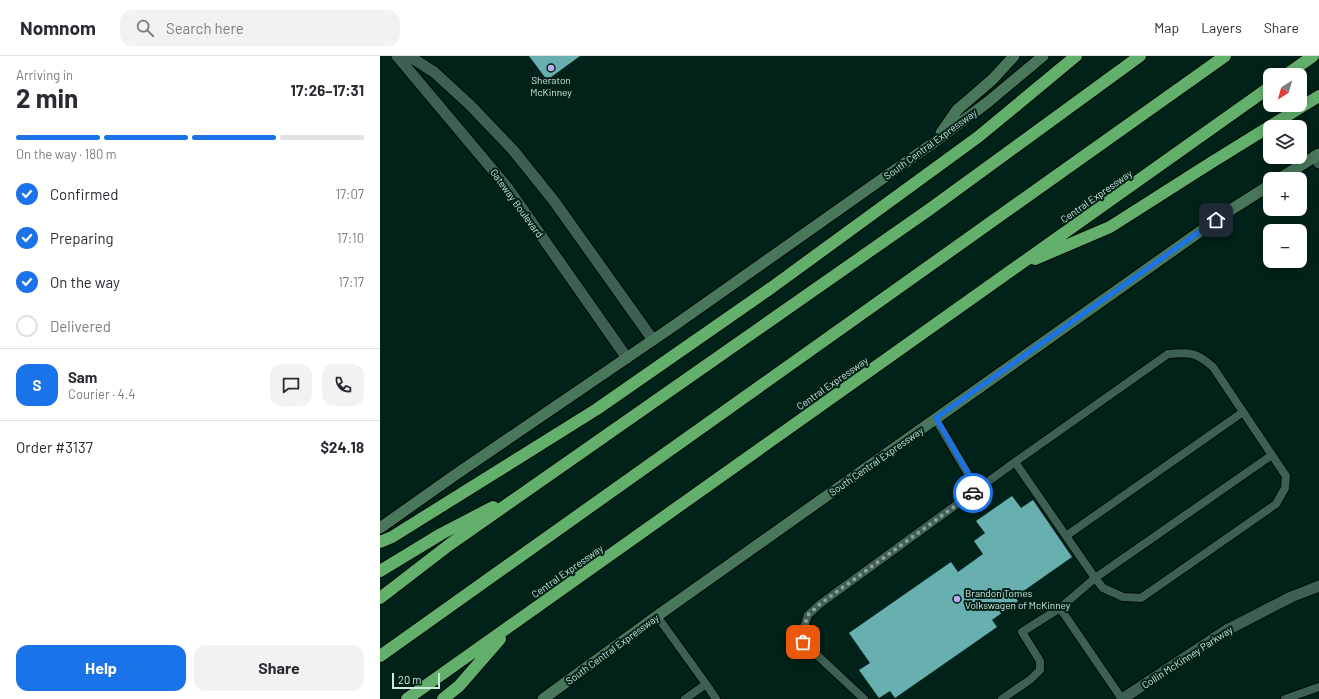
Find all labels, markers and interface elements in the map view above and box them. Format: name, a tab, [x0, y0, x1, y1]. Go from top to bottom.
search box	[120, 10, 400, 46]
text: Nomnom	[20, 16, 96, 39]
icon: search	[134, 17, 156, 39]
text: Search here	[166, 19, 244, 37]
text: Map	[1154, 19, 1179, 36]
text: Layers	[1201, 19, 1242, 36]
text: Share	[1264, 19, 1299, 36]
marker: Sheraton McKinney	[546, 63, 556, 73]
text: Arriving in	[16, 67, 73, 83]
north arrow	[1263, 68, 1307, 112]
map controls	[1263, 68, 1307, 268]
place label: Sheraton McKinney	[530, 74, 572, 98]
text: 17:26–17:31	[291, 81, 364, 99]
text: 2 min	[16, 82, 78, 113]
street label: South Central Expressway	[881, 106, 979, 182]
button: layers	[1263, 120, 1307, 164]
text: On the way · 180 m	[16, 146, 117, 162]
street label: Gateway Boulevard	[488, 166, 546, 240]
street label: Central Expressway	[1058, 167, 1134, 225]
button: +	[1263, 172, 1307, 216]
icon: check	[16, 183, 38, 205]
text: Confirmed	[50, 185, 118, 203]
text: 17:07	[335, 186, 364, 202]
pin	[1199, 203, 1233, 237]
icon: home	[1205, 209, 1227, 231]
button: −	[1263, 224, 1307, 268]
icon: check	[16, 227, 38, 249]
text: Preparing	[50, 229, 114, 247]
text: 17:10	[337, 230, 364, 246]
icon: check	[16, 271, 38, 293]
text: On the way	[50, 273, 120, 291]
text: 17:17	[338, 274, 364, 290]
text: Delivered	[50, 317, 111, 335]
street label: Central Expressway	[794, 354, 870, 412]
button: chat	[270, 364, 312, 406]
button: phone	[322, 364, 364, 406]
text: Sam	[68, 368, 97, 386]
text: S	[33, 376, 41, 394]
text: Courier · 4.4	[68, 386, 136, 402]
street label: South Central Expressway	[827, 424, 926, 498]
text: Order #3137	[16, 438, 93, 456]
text: $24.18	[320, 438, 364, 456]
courier	[953, 473, 993, 513]
icon: car	[962, 482, 984, 504]
street label: Central Expressway	[529, 542, 605, 600]
place label: Brandon Tomes Volkswagen of McKinney	[965, 587, 1071, 611]
marker: Brandon Tomes Volkswagen of McKinney	[952, 594, 962, 604]
street label: South Central Expressway	[563, 611, 661, 687]
street label: Collin McKinney Parkway	[1139, 623, 1235, 691]
pin	[786, 625, 820, 659]
icon: bag	[792, 631, 814, 653]
button: Help	[16, 645, 186, 691]
button: Share	[194, 645, 364, 691]
scale bar	[392, 671, 440, 690]
text: 20 m	[398, 673, 421, 686]

